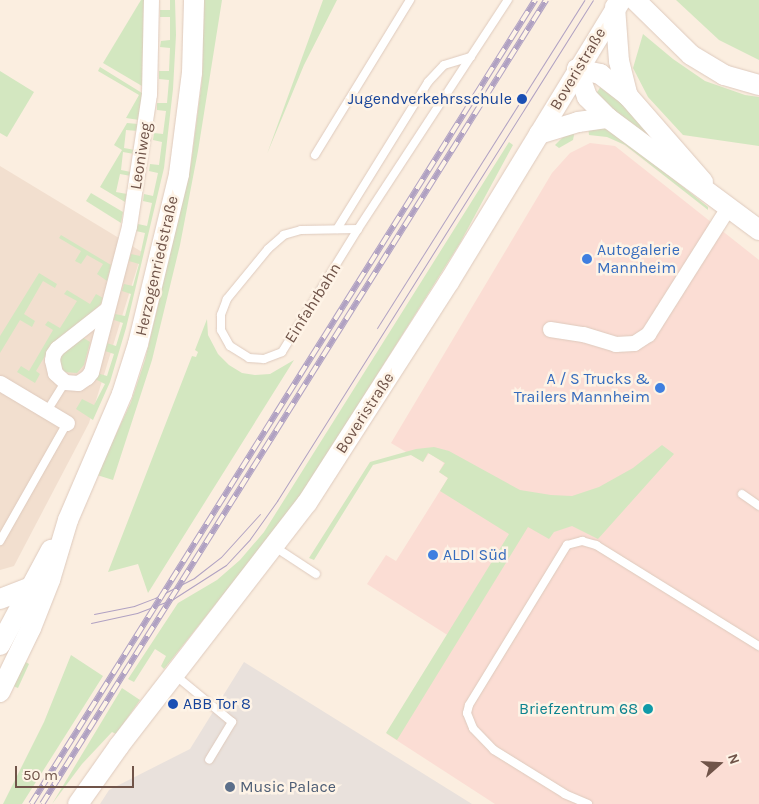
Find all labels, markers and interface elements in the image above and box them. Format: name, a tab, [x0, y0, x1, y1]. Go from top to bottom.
street label: Boveristraße	[546, 24, 610, 114]
place label: Jugendverkehrsschule	[348, 89, 512, 109]
marker: Jugendverkehrsschule	[516, 93, 528, 105]
street label: Leoniweg	[126, 121, 156, 191]
street label: Herzogenriedstraße	[132, 194, 182, 338]
place label: Autogalerie Mannheim	[597, 240, 680, 278]
marker: Autogalerie Mannheim	[581, 253, 593, 265]
street label: Einfahrbahn	[281, 259, 345, 347]
street label: Boveristraße	[332, 369, 398, 457]
place label: A / S Trucks & Trailers Mannheim	[514, 369, 650, 407]
marker: A / S Trucks & Trailers Mannheim	[654, 382, 666, 394]
place label: ALDI Süd	[443, 545, 507, 565]
marker: ALDI Süd	[427, 549, 439, 561]
place label: ABB Tor 8	[183, 694, 251, 714]
marker: ABB Tor 8	[167, 698, 179, 710]
place label: Briefzentrum 68	[519, 699, 638, 719]
marker: Briefzentrum 68	[642, 703, 654, 715]
north arrow	[694, 739, 744, 789]
text: N	[724, 751, 743, 766]
scale bar	[18, 756, 136, 788]
text: 50 m	[23, 766, 58, 784]
place label: Music Palace	[240, 777, 336, 797]
marker: Music Palace	[224, 781, 236, 793]

